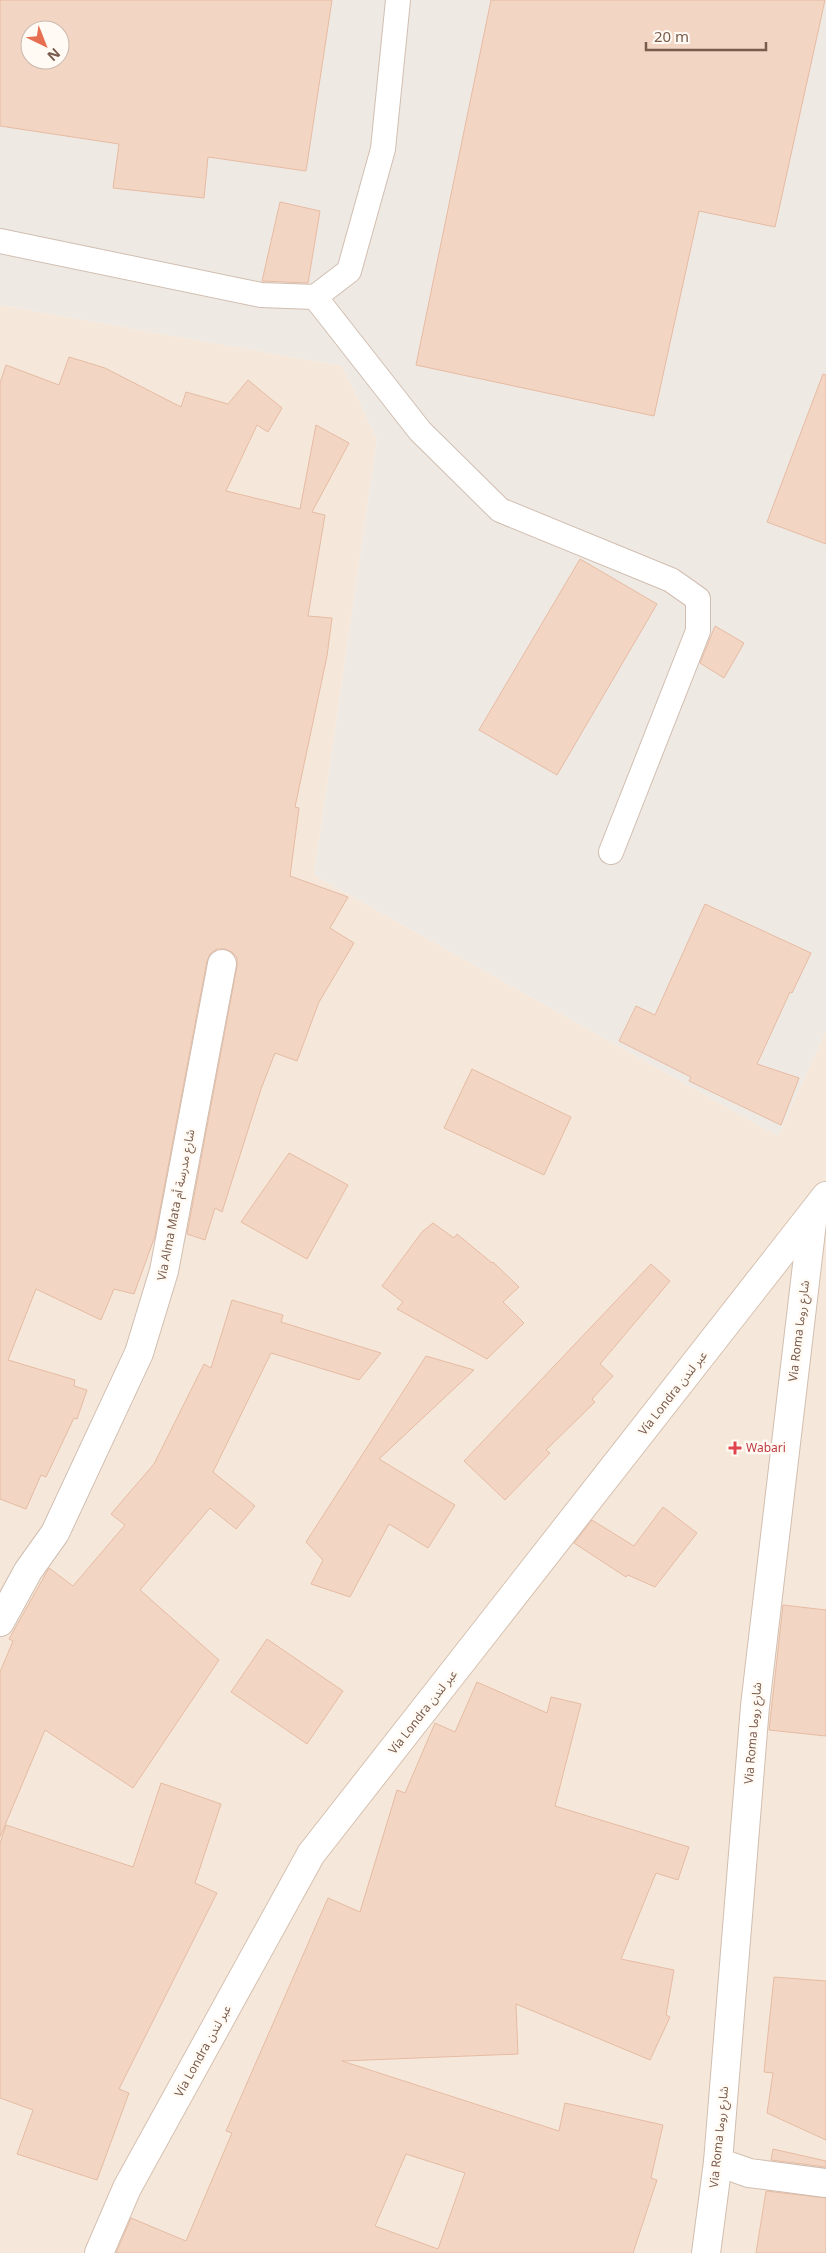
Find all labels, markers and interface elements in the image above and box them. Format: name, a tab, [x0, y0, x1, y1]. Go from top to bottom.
north arrow	[20, 20, 70, 70]
scale bar	[646, 20, 766, 52]
text: 20 m	[654, 26, 689, 46]
text: N	[44, 44, 65, 66]
street label: Via Alma Mata شارع مدرسة أم	[152, 1128, 200, 1282]
street label: Via Roma شارع روما	[784, 1279, 814, 1383]
street label: Vía Londra عبر لندن	[634, 1347, 711, 1438]
place label: Wabari	[746, 1439, 786, 1456]
marker: Wabari	[728, 1441, 742, 1455]
street label: Vía Londra عبر لندن	[384, 1666, 461, 1757]
street label: Via Roma شارع روما	[740, 1681, 766, 1785]
street label: Vía Londra عبر لندن	[170, 2002, 235, 2100]
street label: Via Roma شارع روما	[705, 2085, 733, 2189]

